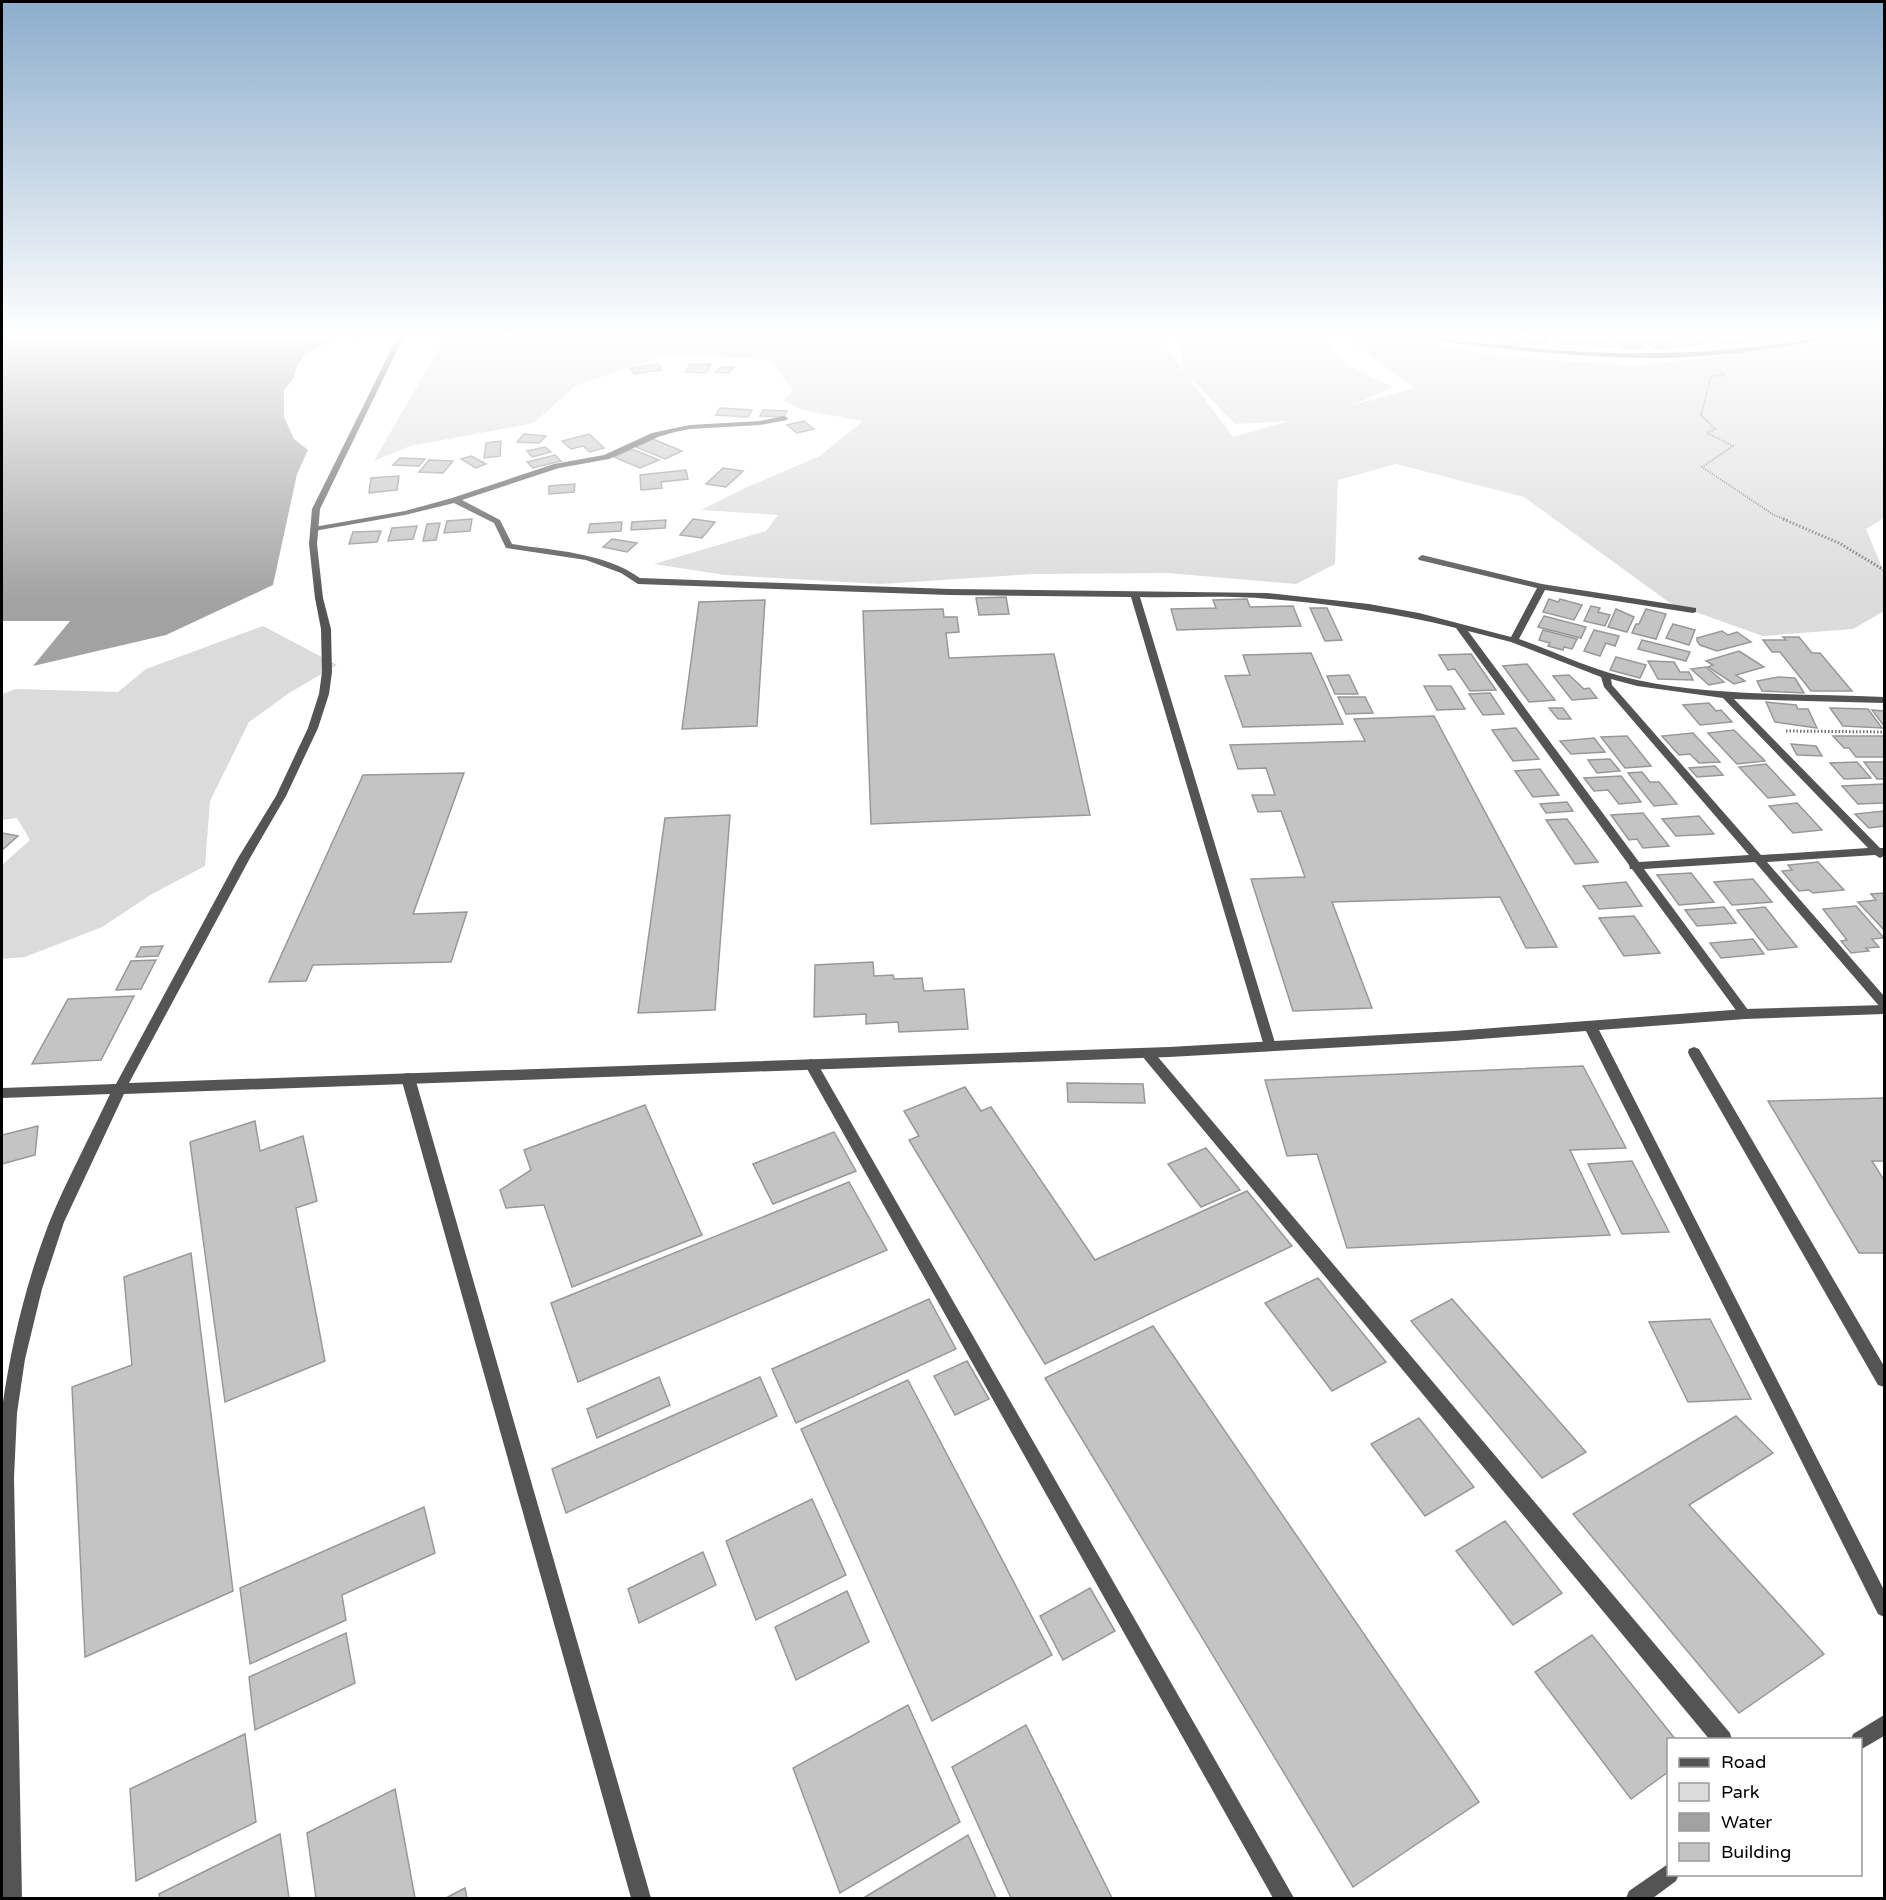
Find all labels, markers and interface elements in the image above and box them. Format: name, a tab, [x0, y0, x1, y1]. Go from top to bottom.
legend	[1667, 1738, 1862, 1876]
text: Road	[1721, 1751, 1766, 1773]
text: Park	[1721, 1781, 1760, 1803]
text: Water	[1721, 1811, 1772, 1833]
text: Building	[1721, 1841, 1791, 1863]

